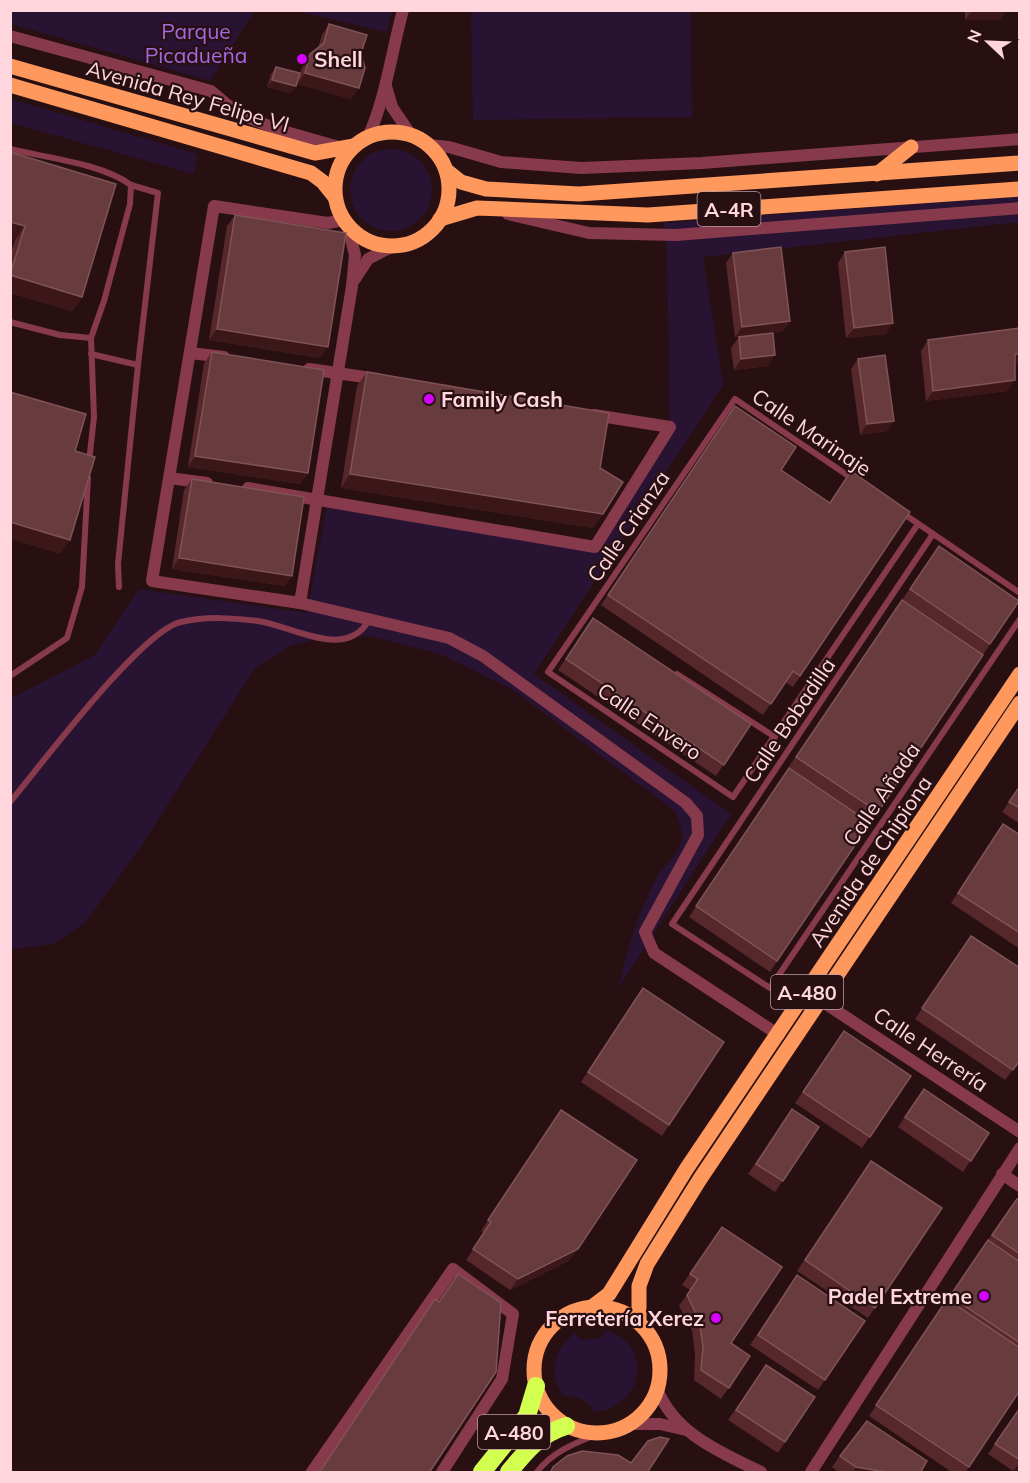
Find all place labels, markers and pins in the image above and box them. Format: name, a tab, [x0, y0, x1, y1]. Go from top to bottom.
place label: Shell	[314, 46, 363, 72]
marker: Shell	[295, 52, 309, 66]
place label: Family Cash	[441, 386, 563, 412]
marker: Family Cash	[422, 392, 436, 406]
place label: Padel Extreme	[828, 1283, 972, 1309]
marker: Padel Extreme	[977, 1289, 991, 1303]
place label: Ferretería Xerez	[545, 1305, 704, 1331]
marker: Ferretería Xerez	[709, 1311, 723, 1325]

